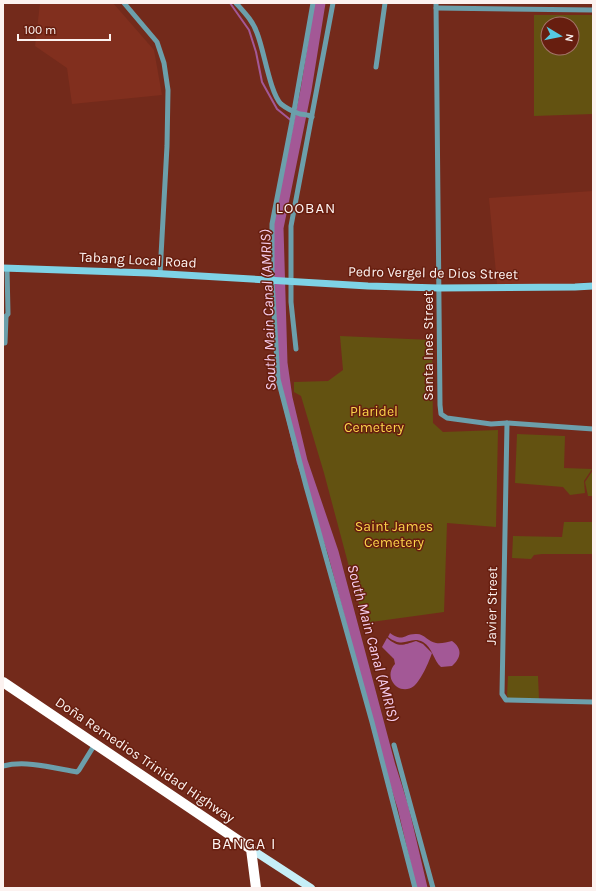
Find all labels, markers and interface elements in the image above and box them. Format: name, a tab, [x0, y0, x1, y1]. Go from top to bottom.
scale bar	[18, 16, 110, 42]
north arrow	[540, 16, 580, 56]
text: 100 m	[24, 23, 56, 37]
text: N	[562, 33, 576, 43]
district label: LOOBAN	[276, 199, 336, 217]
water label: South Main Canal (AMRIS)	[256, 228, 280, 391]
street label: Tabang Local Road	[79, 248, 197, 272]
street label: Pedro Vergel de Dios Street	[348, 263, 518, 283]
street label: Santa Ines Street	[420, 291, 437, 401]
park label: Plaridel Cemetery	[344, 403, 405, 436]
park label: Saint James Cemetery	[355, 518, 433, 551]
water label: South Main Canal (AMRIS)	[343, 562, 403, 724]
street label: Javier Street	[483, 567, 501, 645]
street label: Doña Remedios Trinidad Highway	[52, 693, 238, 827]
district label: BANGA I	[212, 834, 276, 853]

